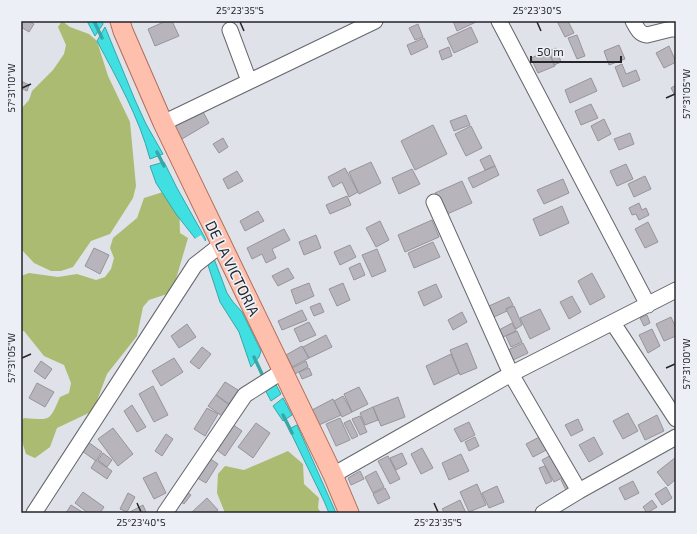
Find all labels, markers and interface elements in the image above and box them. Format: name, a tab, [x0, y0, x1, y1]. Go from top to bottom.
text: 25°23'35"S	[216, 4, 264, 16]
text: 25°23'30"S	[513, 4, 562, 16]
scale bar	[531, 38, 621, 64]
text: 50 m	[537, 44, 564, 58]
text: 57°31'10"W	[5, 63, 17, 112]
text: 57°31'05"W	[680, 68, 692, 119]
street label: DE LA VICTORIA	[202, 217, 264, 319]
text: 57°31'05"W	[5, 332, 17, 383]
text: 57°31'00"W	[680, 338, 692, 389]
text: 25°23'40"S	[117, 516, 166, 528]
text: 25°23'35"S	[414, 516, 462, 528]

